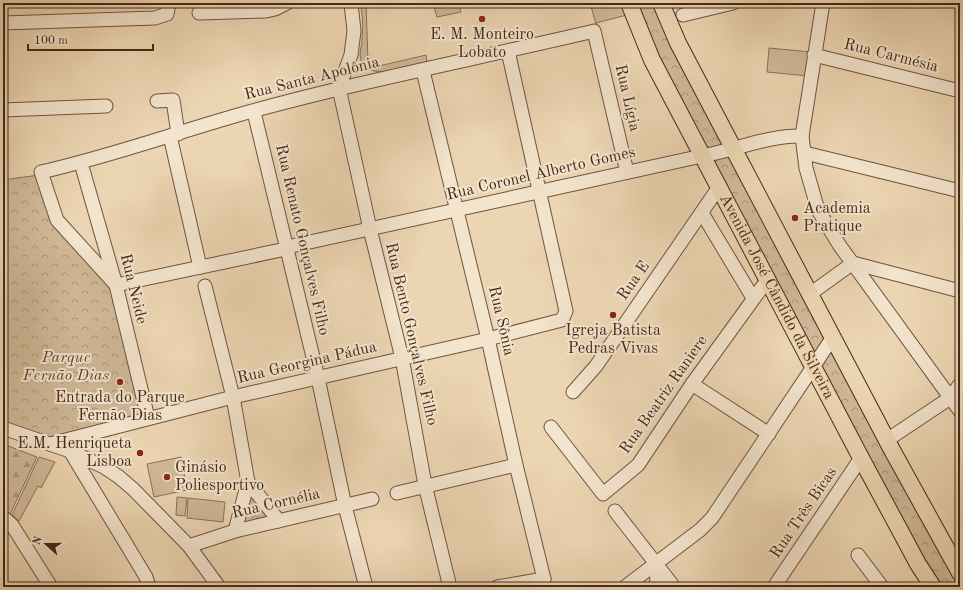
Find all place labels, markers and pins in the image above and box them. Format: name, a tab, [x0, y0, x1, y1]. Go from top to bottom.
marker: E. M. Monteiro Lobato	[477, 14, 487, 24]
place label: E. M. Monteiro Lobato	[430, 27, 534, 61]
place label: Academia Pratique	[803, 201, 871, 235]
marker: Academia Pratique	[790, 213, 800, 223]
marker: Igreja Batista Pedras Vivas	[608, 310, 618, 320]
place label: Igreja Batista Pedras Vivas	[565, 323, 661, 357]
marker: Entrada do Parque Fernão Dias	[115, 377, 125, 387]
place label: Entrada do Parque Fernão Dias	[55, 390, 185, 424]
place label: E.M. Henriqueta Lisboa	[17, 436, 132, 470]
marker: E.M. Henriqueta Lisboa	[135, 448, 145, 458]
place label: Ginásio Poliesportivo	[175, 460, 264, 494]
marker: Ginásio Poliesportivo	[162, 472, 172, 482]

